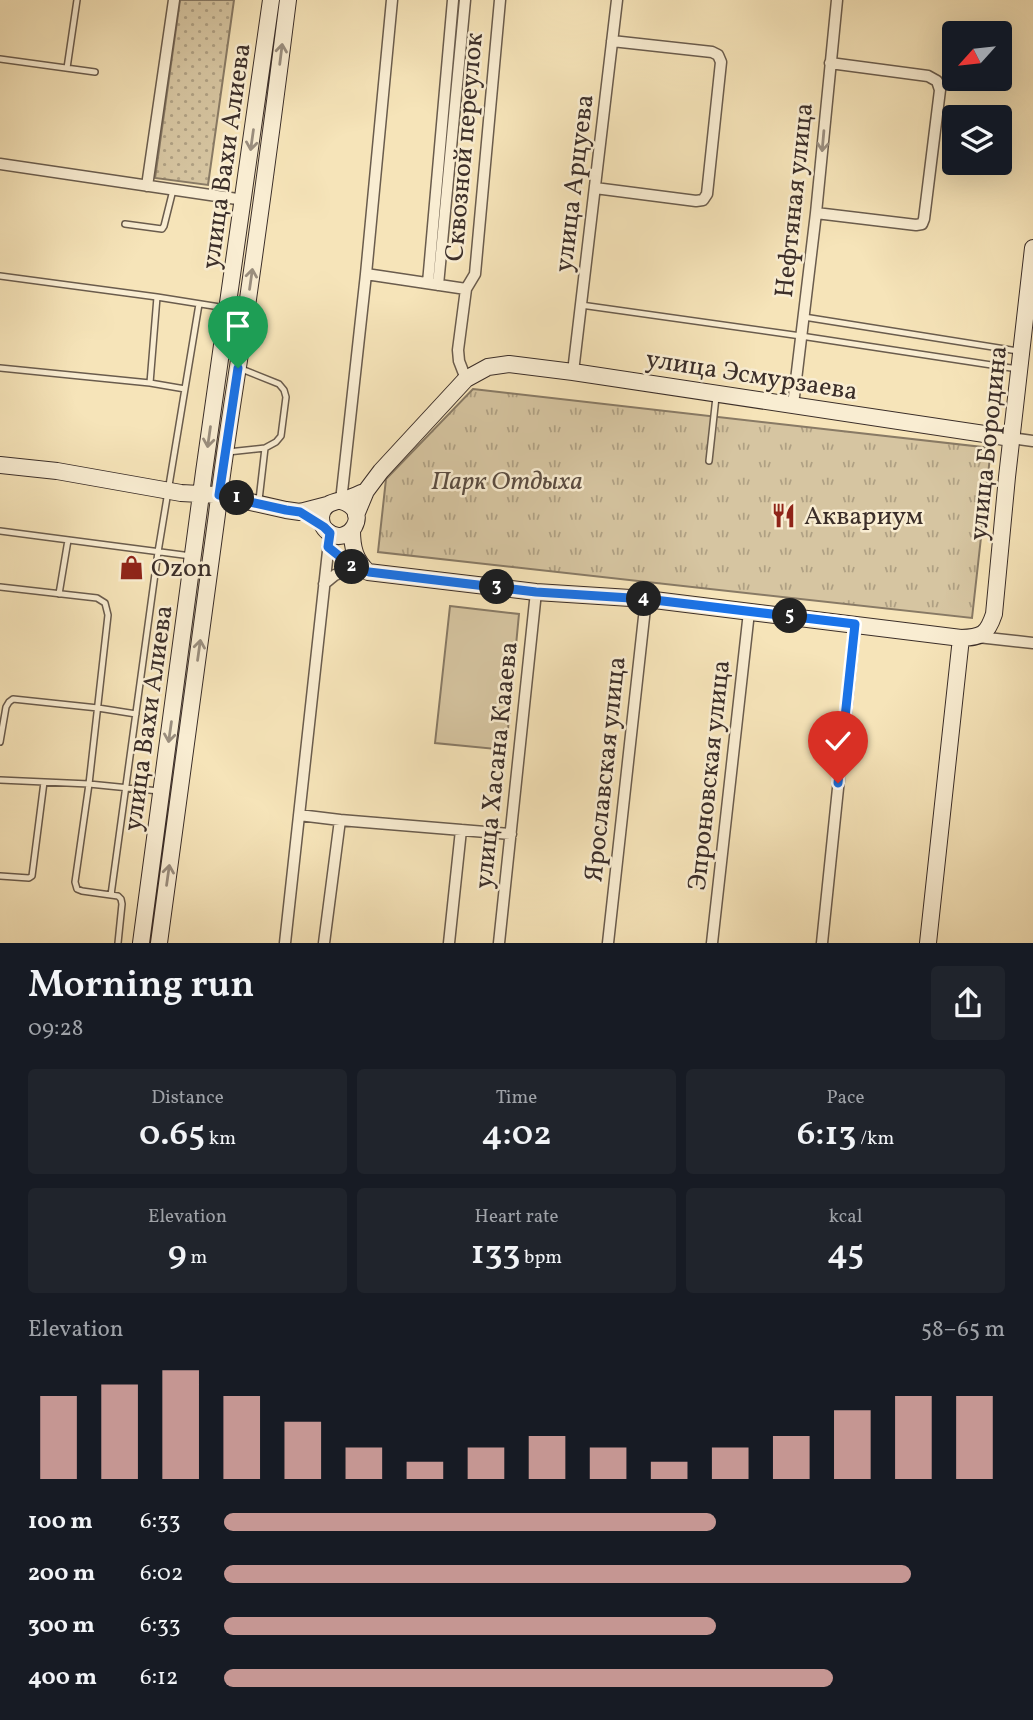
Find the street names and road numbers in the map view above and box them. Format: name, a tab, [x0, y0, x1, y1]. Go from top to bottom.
street label: Сквозной переулок	[437, 31, 493, 263]
street label: улица Вахи Алиева	[193, 41, 261, 272]
street label: улица Арцуева	[546, 92, 604, 274]
street label: Нефтяная улица	[767, 101, 823, 299]
street label: улица Эсмурзаева	[643, 341, 860, 410]
street label: улица Бородина	[961, 344, 1017, 542]
street label: улица Вахи Алиева	[115, 603, 183, 834]
street label: улица Хасана Кааева	[466, 640, 528, 891]
street label: Ярославская улица	[576, 655, 636, 884]
street label: Эпроновская улица	[680, 658, 740, 892]

